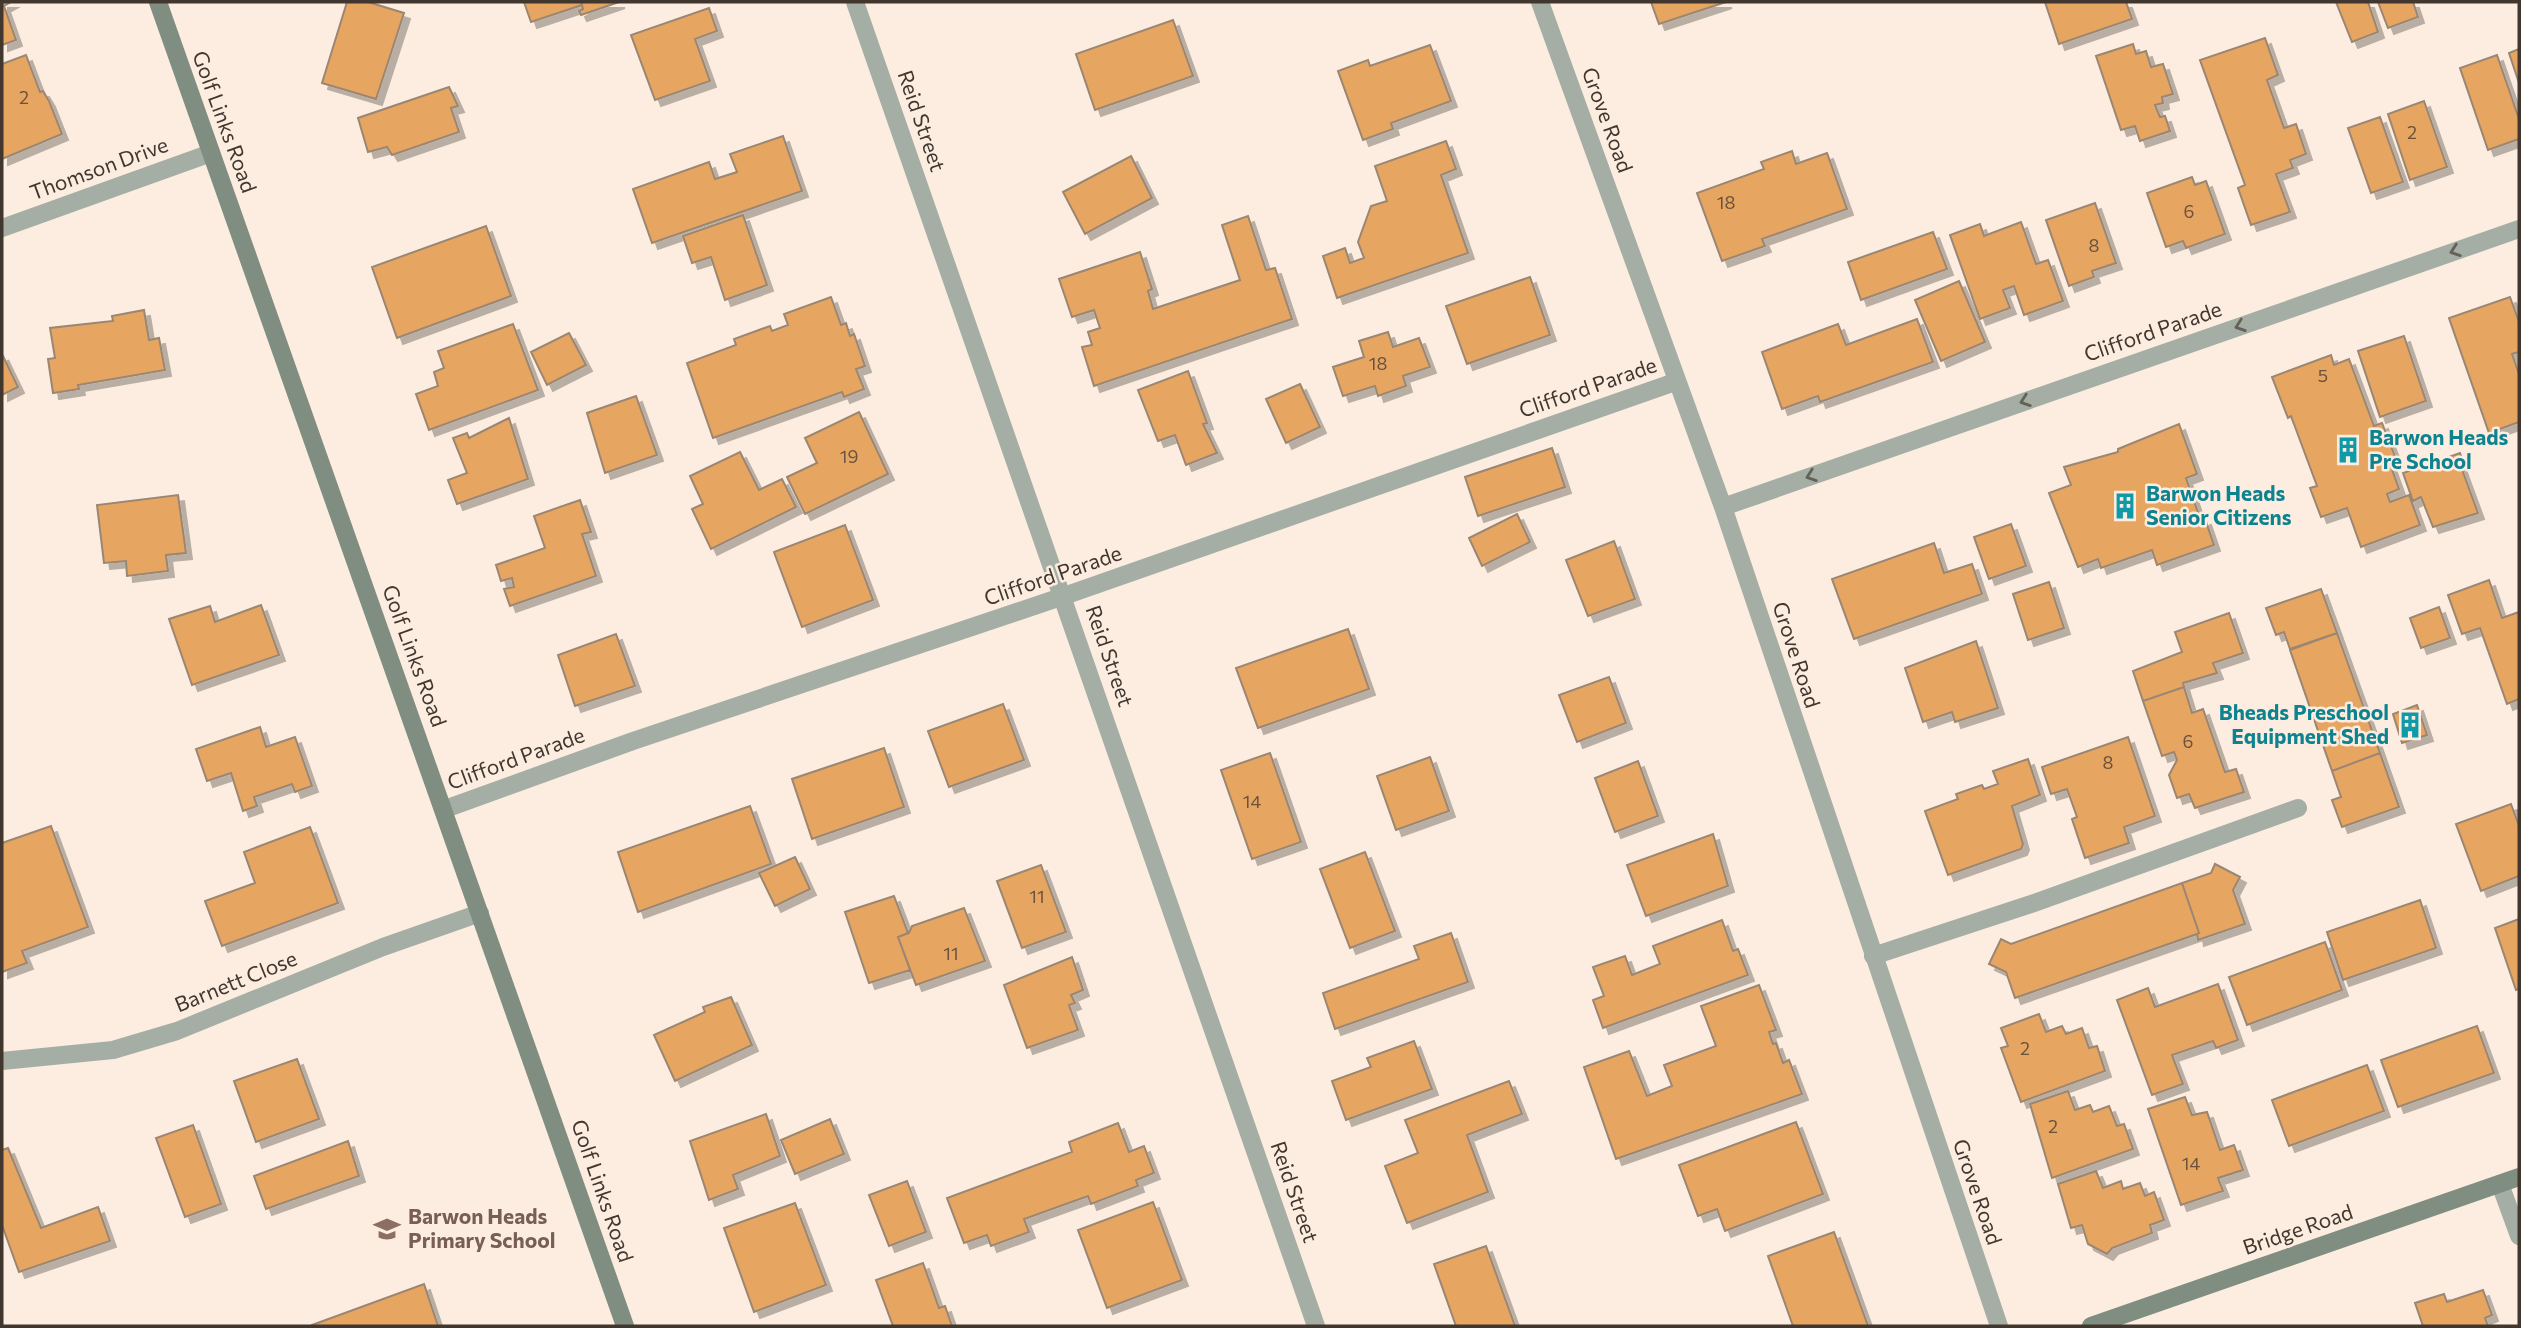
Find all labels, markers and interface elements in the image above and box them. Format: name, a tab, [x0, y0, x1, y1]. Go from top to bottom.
street label: Golf Links Road	[188, 47, 263, 196]
street label: Grove Road	[1578, 63, 1639, 176]
street label: Reid Street	[893, 67, 951, 174]
house number: 2	[19, 86, 29, 108]
house number: 2	[2407, 121, 2417, 143]
street label: Thomson Drive	[26, 131, 171, 204]
house number: 18	[1717, 191, 1735, 213]
house number: 6	[2184, 200, 2194, 222]
house number: 8	[2089, 234, 2100, 256]
one-way arrow	[2449, 243, 2461, 257]
street label: Clifford Parade	[2080, 295, 2225, 366]
one-way arrow	[2234, 318, 2247, 332]
street label: Clifford Parade	[1515, 351, 1660, 422]
house number: 18	[1369, 352, 1387, 374]
house number: 5	[2318, 364, 2328, 386]
one-way arrow	[2020, 393, 2032, 407]
place label: Barwon Heads Pre School	[2369, 424, 2508, 473]
building icon: Barwon Heads Pre School	[2333, 435, 2363, 465]
house number: 19	[840, 445, 858, 467]
one-way arrow	[1805, 468, 1817, 482]
place label: Barwon Heads Senior Citizens	[2146, 480, 2292, 529]
building icon: Barwon Heads Senior Citizens	[2110, 491, 2140, 521]
street label: Clifford Parade	[980, 539, 1125, 610]
street label: Golf Links Road	[378, 581, 453, 730]
street label: Grove Road	[1769, 598, 1826, 711]
street label: Reid Street	[1081, 602, 1139, 709]
place label: Bheads Preschool Equipment Shed	[2219, 699, 2389, 748]
building icon: Bheads Preschool Equipment Shed	[2395, 710, 2425, 740]
street label: Clifford Parade	[444, 721, 587, 794]
house number: 6	[2183, 730, 2193, 752]
house number: 8	[2103, 751, 2114, 773]
house number: 14	[1243, 790, 1261, 812]
house number: 11	[1029, 885, 1045, 907]
house number: 11	[943, 942, 959, 964]
street label: Barnett Close	[171, 945, 300, 1017]
house number: 2	[2020, 1037, 2030, 1059]
house number: 2	[2048, 1115, 2058, 1137]
street label: Golf Links Road	[567, 1116, 639, 1265]
street label: Grove Road	[1949, 1135, 2008, 1248]
street label: Reid Street	[1266, 1138, 1324, 1245]
house number: 14	[2182, 1152, 2200, 1174]
street label: Bridge Road	[2239, 1198, 2356, 1259]
place label: Barwon Heads Primary School	[408, 1203, 555, 1252]
school or university icon: Barwon Heads Primary School	[372, 1214, 402, 1244]

